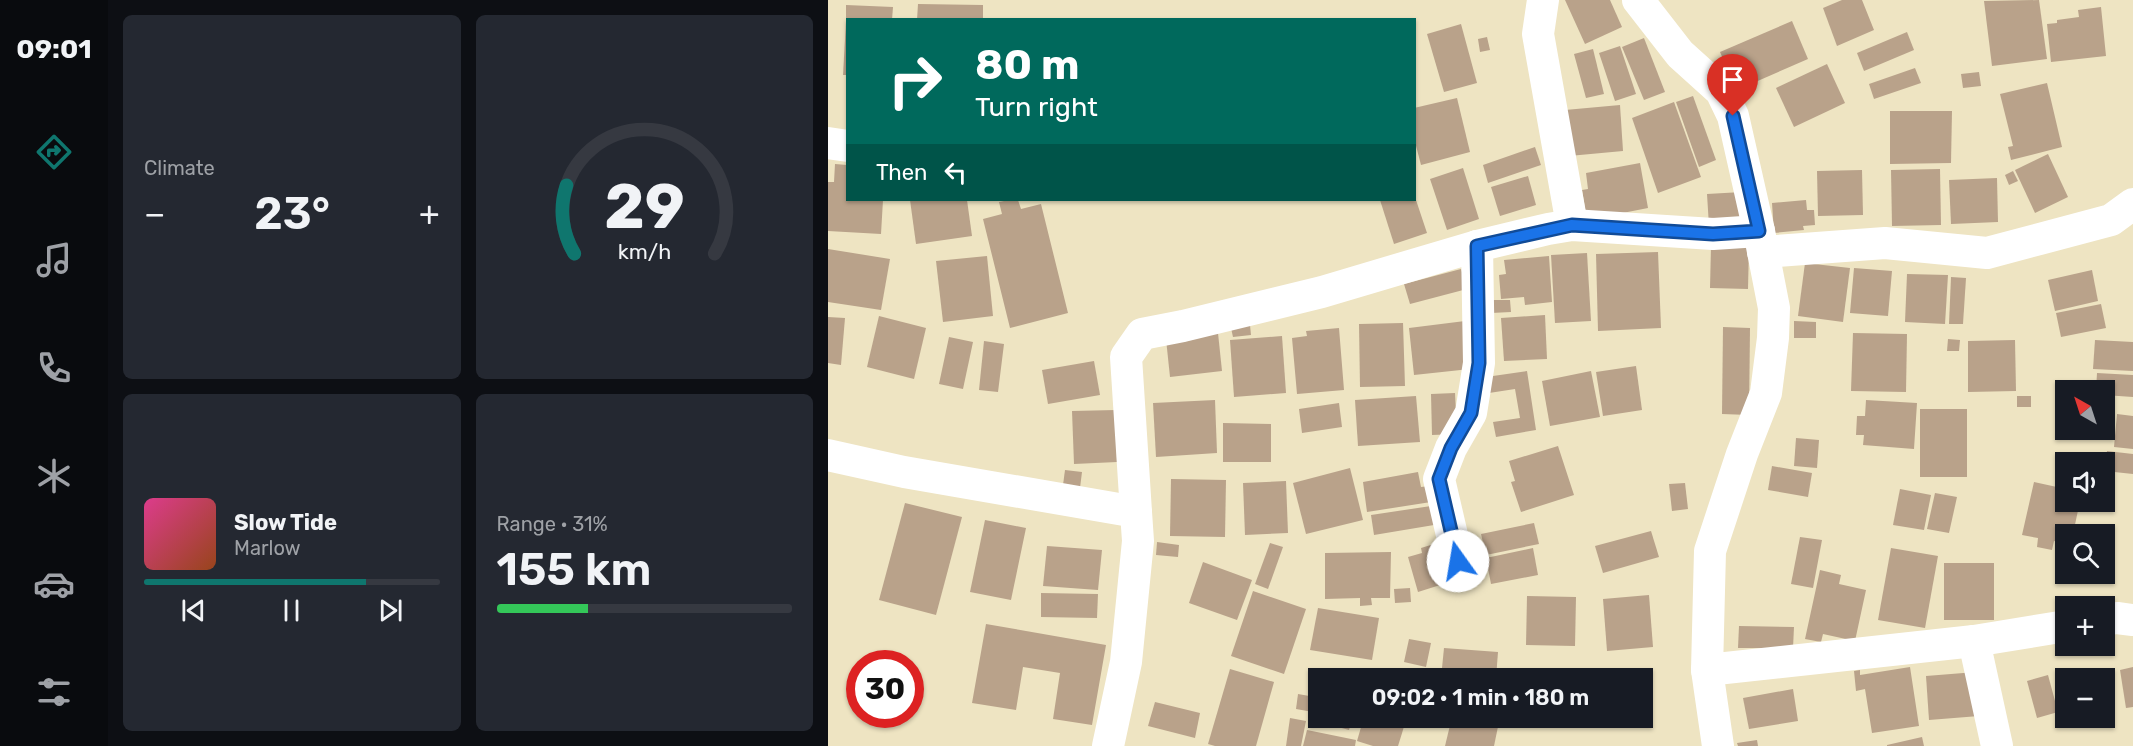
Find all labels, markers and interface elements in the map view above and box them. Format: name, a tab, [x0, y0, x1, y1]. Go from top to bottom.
text: 09:01	[16, 33, 92, 65]
text: 80 m	[975, 40, 1079, 90]
icon: right	[876, 42, 954, 120]
pin	[1707, 54, 1758, 116]
icon: arrive	[1716, 63, 1749, 96]
text: Turn right	[975, 91, 1098, 123]
icon: directions	[33, 131, 75, 173]
text: Climate	[144, 156, 215, 180]
icon: left	[939, 156, 972, 189]
text: Then	[876, 159, 927, 186]
text: 29	[604, 170, 685, 244]
text: 23°	[254, 187, 330, 240]
text: −	[144, 194, 165, 233]
text: +	[419, 194, 439, 233]
icon: music	[33, 239, 75, 281]
text: km/h	[617, 239, 671, 264]
icon: phone	[33, 347, 75, 389]
north arrow	[2055, 380, 2115, 440]
map controls	[2055, 380, 2115, 728]
button: sound	[2055, 452, 2115, 512]
icon: climate	[33, 455, 75, 497]
text: Slow Tide	[234, 509, 337, 536]
text: Range · 31%	[497, 512, 608, 536]
button: search	[2055, 524, 2115, 584]
position arrow	[1426, 529, 1490, 593]
text: Marlow	[234, 536, 301, 560]
text: 155 km	[497, 543, 651, 596]
icon: car	[33, 563, 75, 605]
icon: previous	[177, 594, 210, 627]
icon: pause	[275, 594, 308, 627]
icon: next	[374, 594, 407, 627]
button: +	[2055, 596, 2115, 656]
speed limit sign: 30	[846, 650, 924, 728]
button: −	[2055, 668, 2115, 728]
icon: filters	[33, 671, 75, 713]
text: 09:02 · 1 min · 180 m	[1372, 684, 1589, 711]

